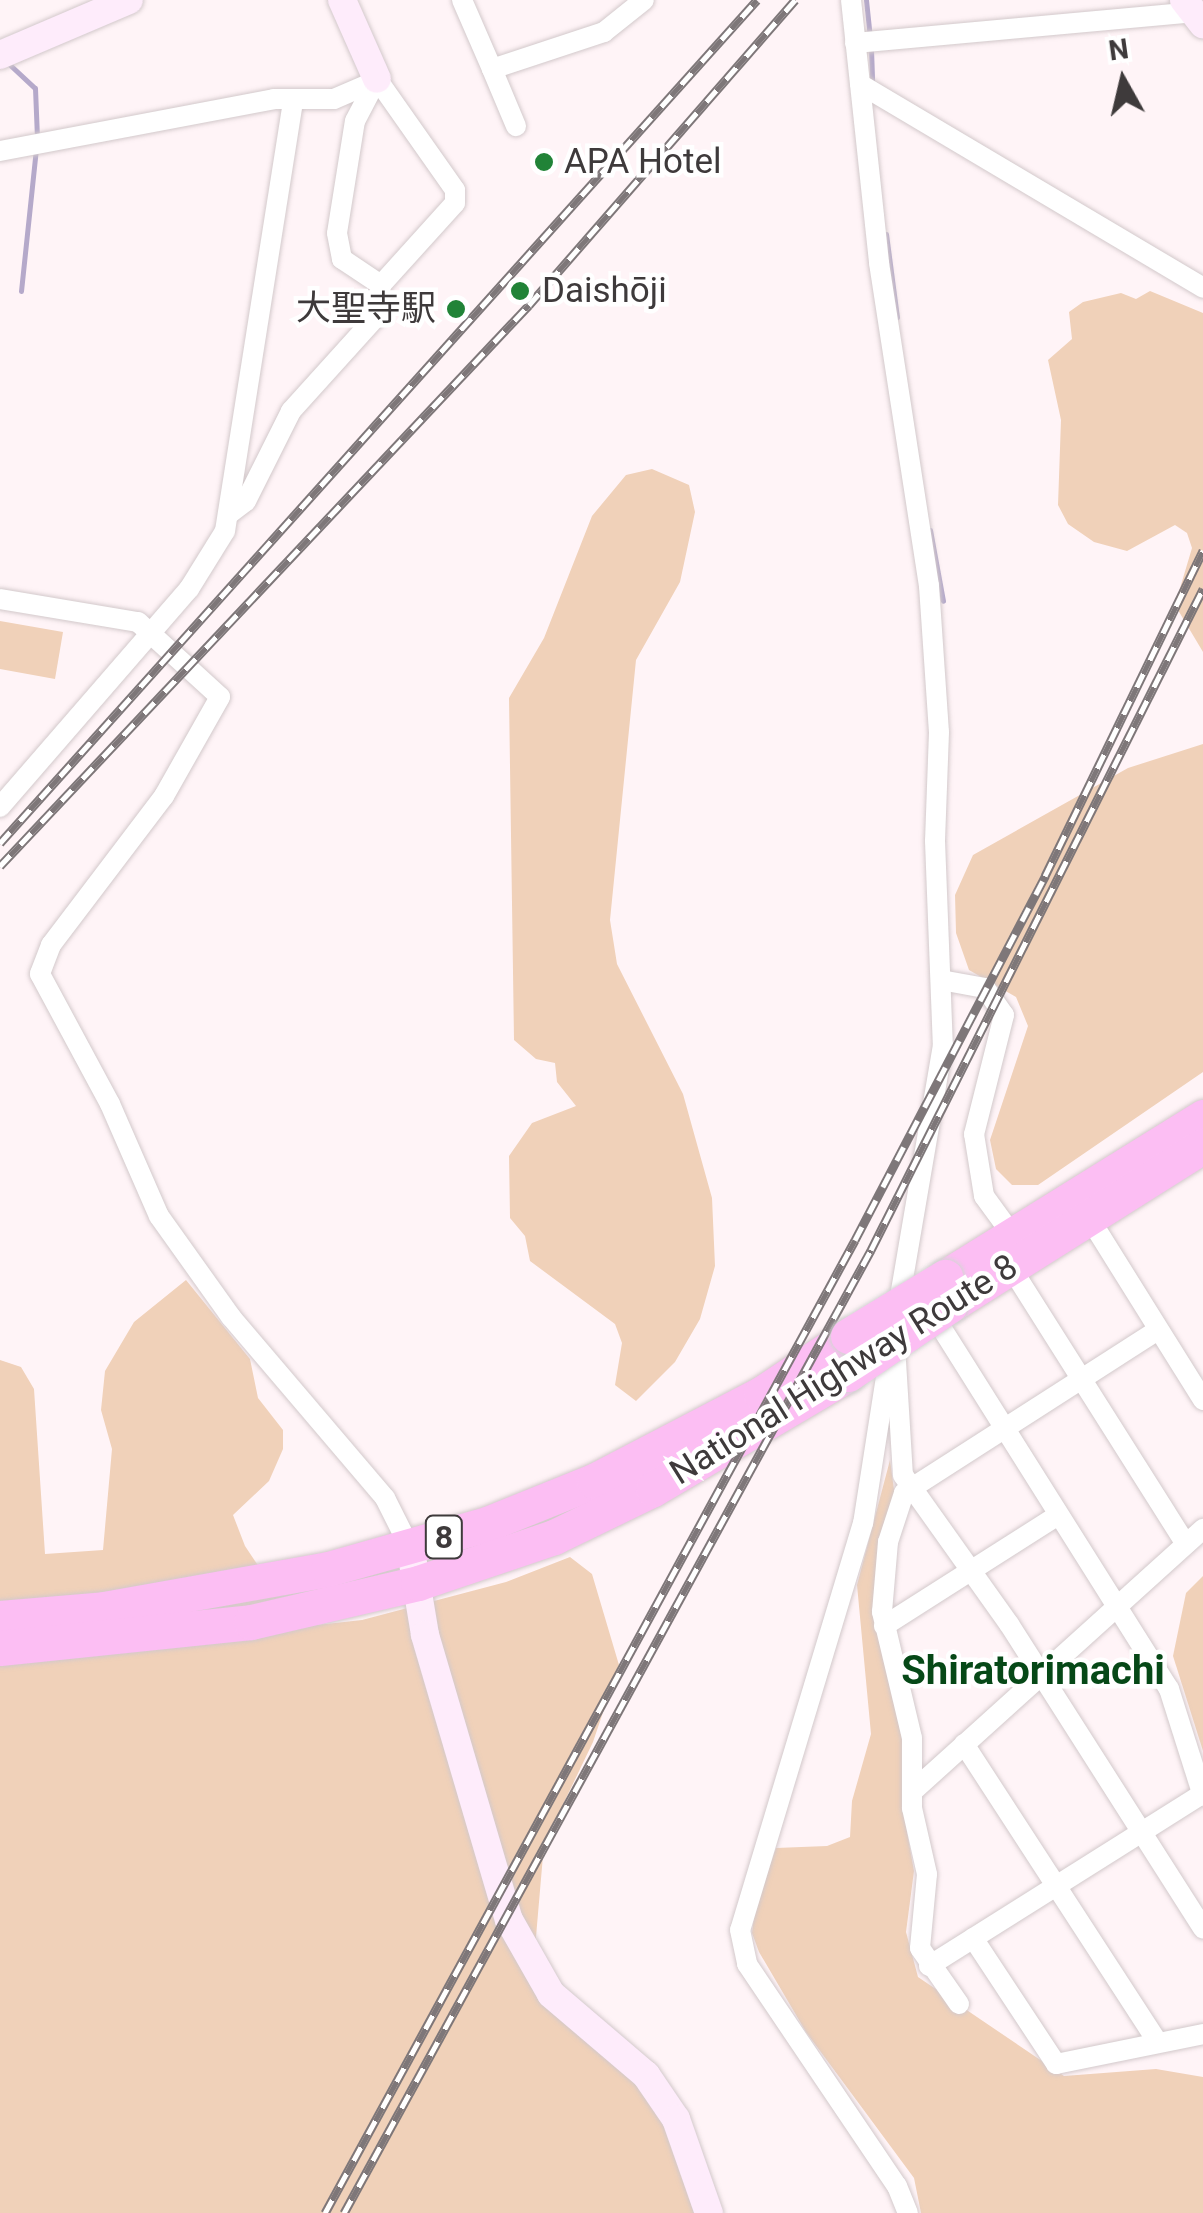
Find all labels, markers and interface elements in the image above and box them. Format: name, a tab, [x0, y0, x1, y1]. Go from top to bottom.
north arrow	[1073, 30, 1173, 130]
text: N	[1107, 32, 1131, 68]
place label: APA Hotel	[564, 141, 722, 183]
marker: APA Hotel	[533, 151, 555, 173]
place label: Daishōji	[542, 270, 667, 312]
marker: Daishōji	[507, 278, 533, 304]
place label: 大聖寺駅	[296, 288, 436, 330]
marker: 大聖寺駅	[445, 298, 467, 320]
street label: National Highway Route 8	[663, 1246, 1025, 1494]
road number: 8	[424, 1510, 464, 1564]
district label: Shiratorimachi	[901, 1647, 1165, 1695]

